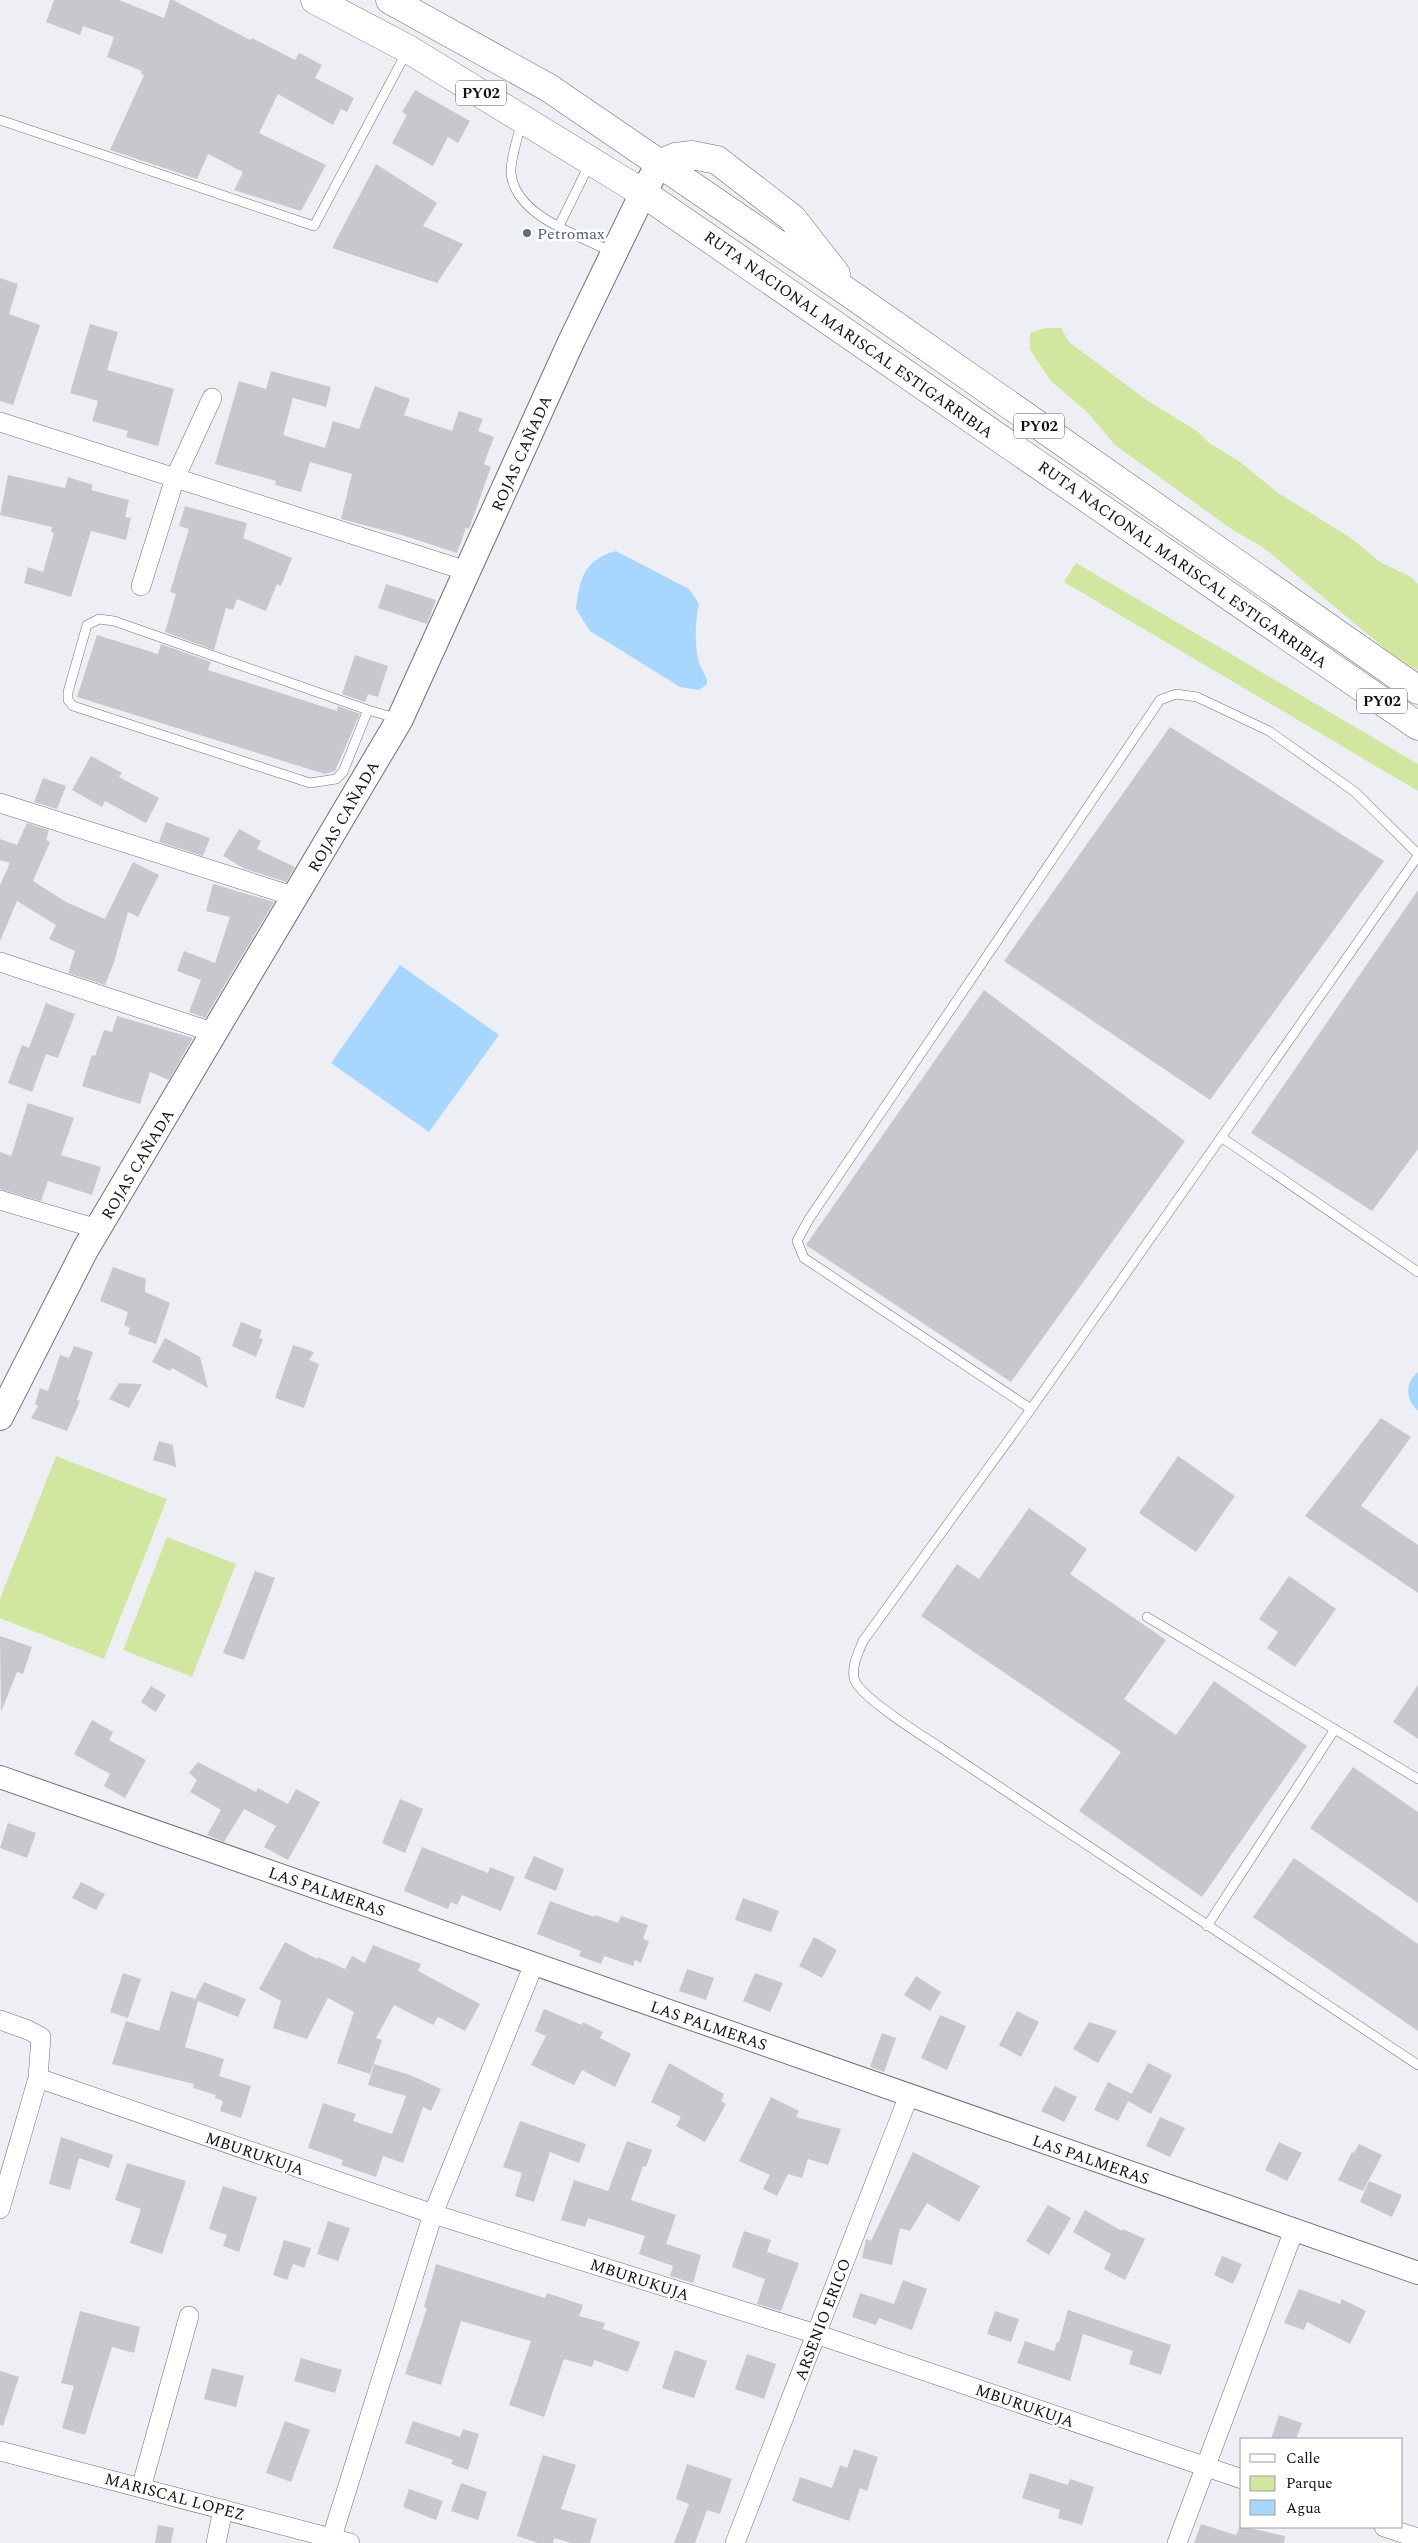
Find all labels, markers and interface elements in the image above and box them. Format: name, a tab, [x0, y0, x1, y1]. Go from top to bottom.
road number: PY02	[456, 80, 506, 106]
place label: Petromax	[537, 222, 605, 246]
street label: RUTA NACIONAL MARISCAL ESTIGARRIBIA	[699, 225, 998, 445]
marker: Petromax	[521, 227, 533, 239]
street label: ROJAS CAÑADA	[486, 391, 558, 515]
road number: PY02	[1014, 414, 1064, 438]
street label: RUTA NACIONAL MARISCAL ESTIGARRIBIA	[1033, 455, 1332, 675]
road number: PY02	[1357, 688, 1407, 714]
street label: ROJAS CAÑADA	[302, 756, 386, 877]
street label: ROJAS CAÑADA	[95, 1105, 180, 1224]
street label: LAS PALMERAS	[265, 1861, 388, 1923]
street label: LAS PALMERAS	[647, 1995, 770, 2057]
street label: MBURUKUJA	[202, 2126, 307, 2182]
street label: LAS PALMERAS	[1029, 2129, 1152, 2191]
street label: MBURUKUJA	[587, 2253, 692, 2307]
street label: ARSENIO ERICO	[789, 2255, 857, 2384]
street label: MBURUKUJA	[972, 2378, 1077, 2434]
legend	[1240, 2438, 1403, 2528]
text: Calle	[1286, 2447, 1320, 2470]
street label: MARISCAL LOPEZ	[102, 2467, 247, 2527]
text: Parque	[1286, 2472, 1333, 2495]
text: Agua	[1286, 2497, 1322, 2520]

